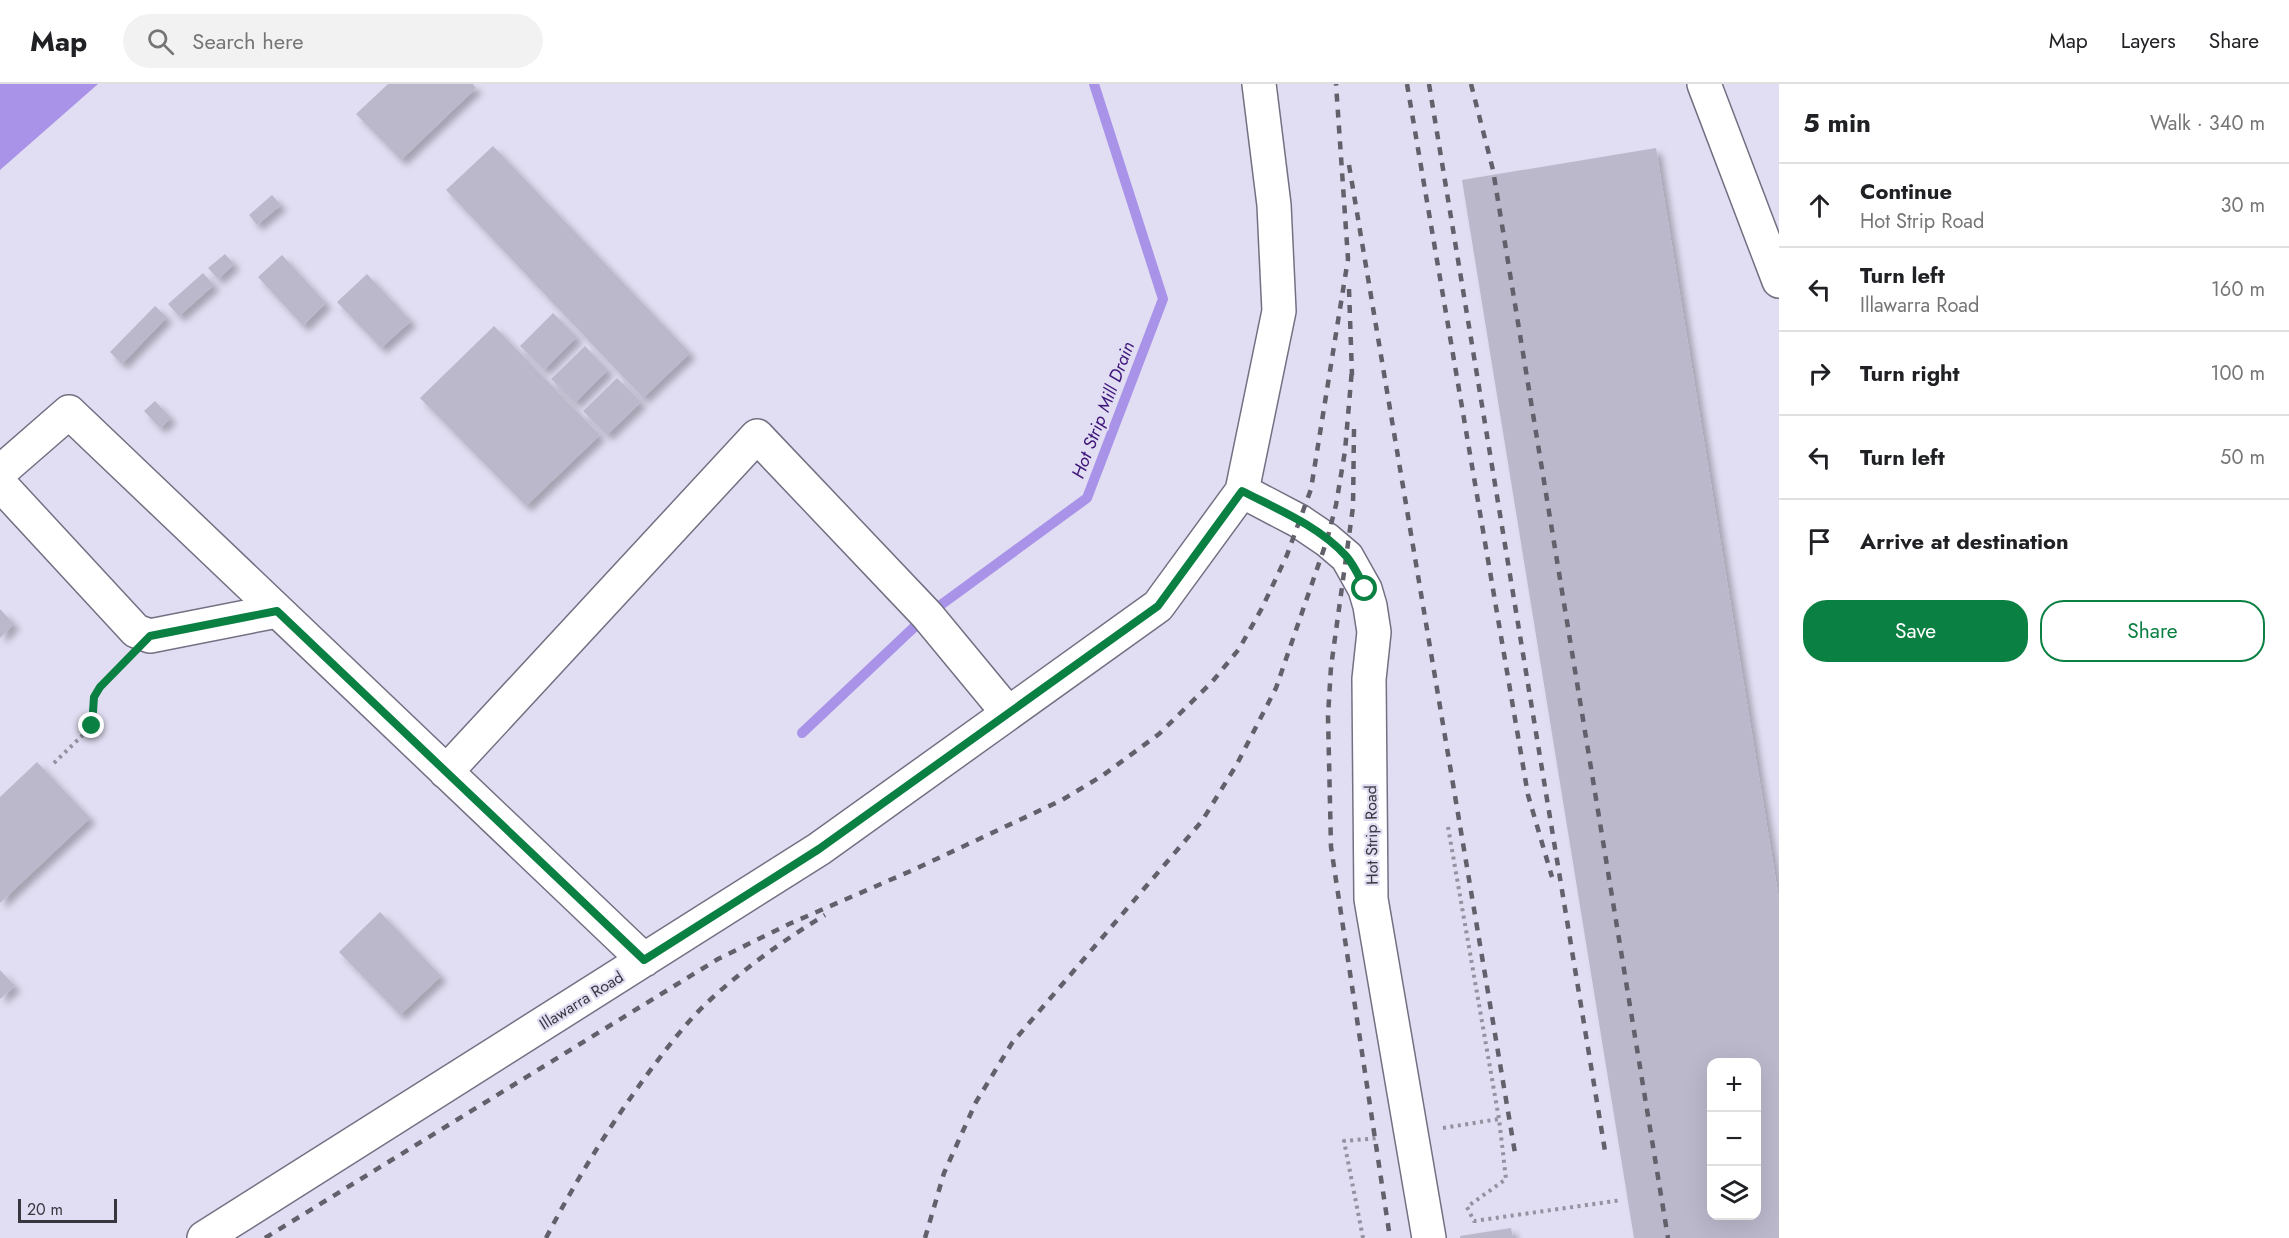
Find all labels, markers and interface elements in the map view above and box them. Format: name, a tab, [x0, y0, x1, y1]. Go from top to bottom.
search box	[123, 14, 543, 68]
text: Map	[30, 21, 87, 62]
icon: search	[144, 25, 177, 58]
text: Search here	[192, 25, 304, 57]
text: Map	[2049, 26, 2088, 56]
text: Layers	[2121, 26, 2176, 56]
text: Share	[2209, 26, 2259, 56]
text: 5 min	[1803, 104, 1871, 142]
text: Walk · 340 m	[2150, 109, 2265, 138]
text: Continue	[1860, 175, 1952, 207]
icon: ahead	[1803, 189, 1836, 222]
text: 30 m	[2220, 191, 2265, 220]
text: Hot Strip Road	[1860, 207, 1984, 236]
text: Turn left	[1860, 259, 1945, 291]
icon: left	[1803, 273, 1836, 306]
text: 160 m	[2211, 275, 2265, 304]
text: Illawarra Road	[1860, 291, 1979, 320]
water label: Hot Strip Mill Drain	[1065, 338, 1141, 482]
icon: right	[1803, 357, 1836, 390]
text: Turn right	[1860, 357, 1960, 389]
text: 100 m	[2210, 359, 2265, 388]
icon: left	[1803, 441, 1836, 474]
text: Turn left	[1860, 441, 1945, 473]
text: 50 m	[2220, 443, 2265, 472]
icon: arrive	[1803, 525, 1836, 558]
text: Arrive at destination	[1860, 525, 2069, 557]
route start	[1351, 575, 1377, 601]
button: Save	[1803, 600, 2028, 662]
button: Share	[2040, 600, 2265, 662]
route end	[78, 712, 104, 738]
street label: Hot Strip Road	[1359, 785, 1384, 885]
street label: Illawarra Road	[535, 965, 628, 1035]
map controls	[1707, 1058, 1761, 1220]
button: +	[1707, 1058, 1761, 1112]
button: −	[1707, 1112, 1761, 1166]
button: layers	[1707, 1166, 1761, 1220]
scale bar	[18, 1196, 117, 1224]
text: 20 m	[27, 1198, 63, 1221]

